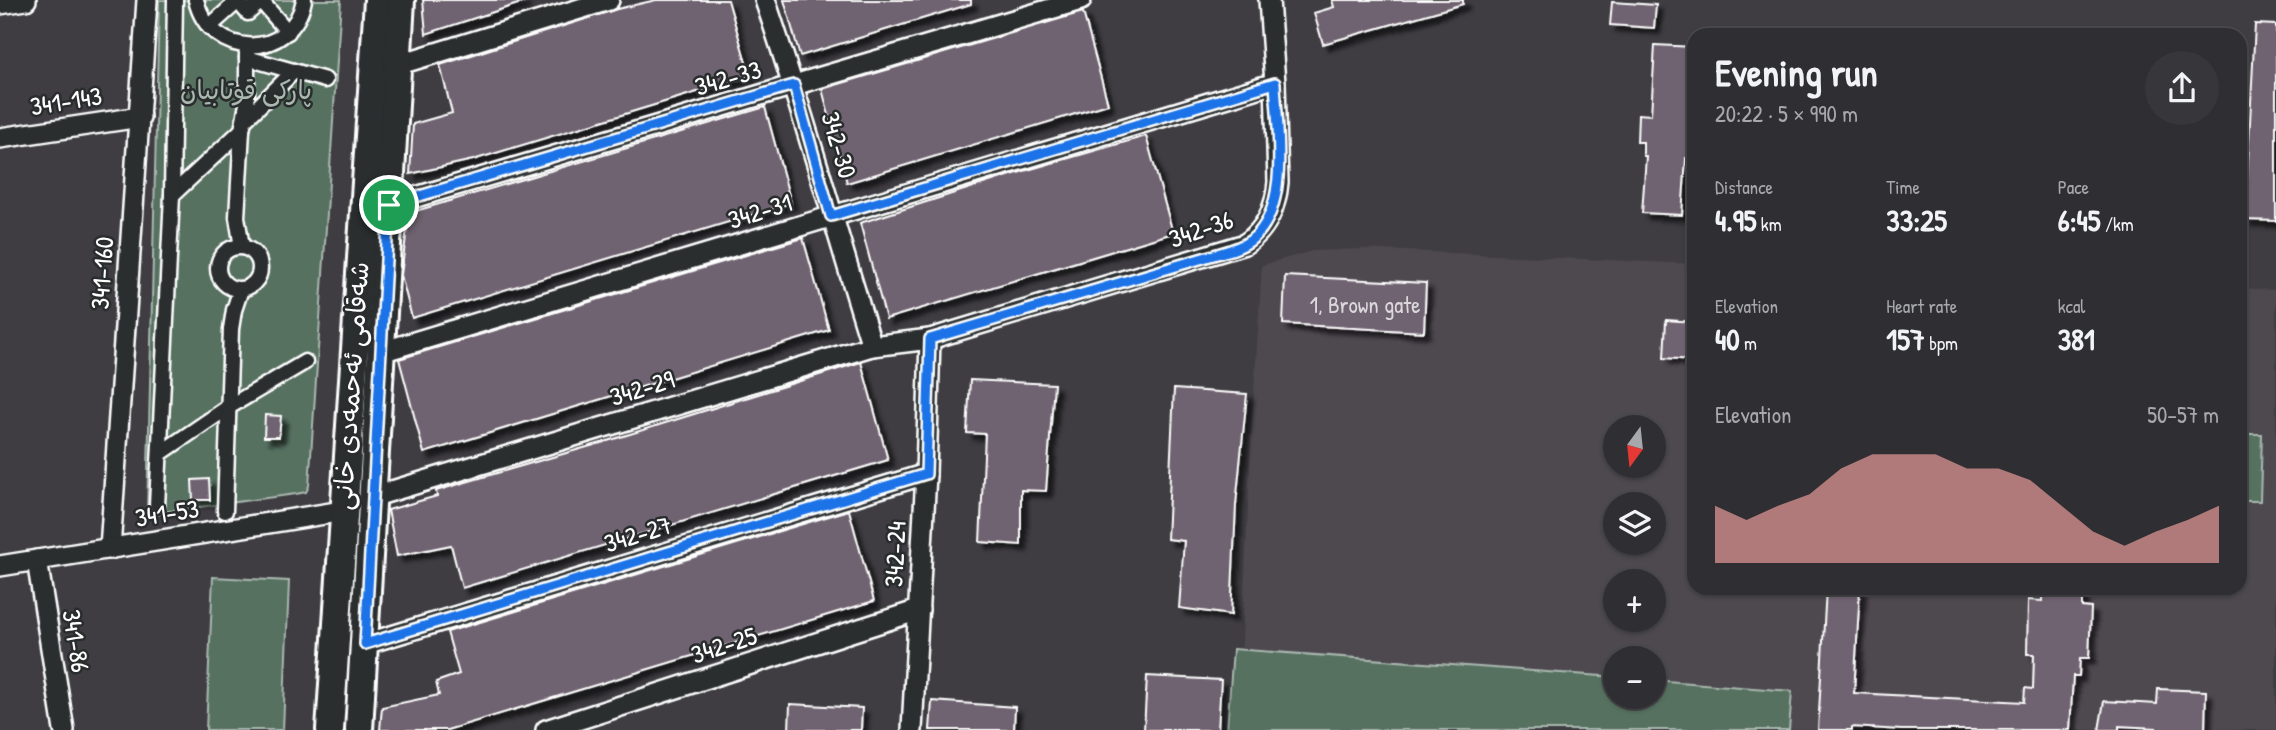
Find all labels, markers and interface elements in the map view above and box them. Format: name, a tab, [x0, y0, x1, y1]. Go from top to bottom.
text: Evening run	[1715, 46, 1878, 98]
street label: 342-33	[691, 51, 765, 104]
button: share	[2145, 51, 2219, 125]
park label: پارکی قوتابیان	[180, 72, 312, 107]
street label: 341-143	[28, 78, 104, 123]
text: 20:22 · 5 × 990 m	[1715, 98, 1858, 129]
street label: 342-30	[813, 108, 866, 182]
text: Distance	[1715, 174, 1773, 200]
text: Time	[1886, 174, 1920, 200]
text: Pace	[2058, 174, 2089, 200]
pin	[359, 175, 419, 235]
street label: 342-31	[724, 184, 796, 237]
icon: arrive	[370, 186, 408, 224]
text: 4.95	[1715, 200, 1756, 240]
text: 33:25	[1886, 200, 1947, 240]
text: 6:45	[2058, 200, 2101, 240]
street label: 342-36	[1164, 201, 1238, 256]
text: km	[1756, 211, 1782, 237]
text: /km	[2101, 211, 2134, 237]
street label: 341-160	[82, 235, 121, 311]
street label: شەقامی ئەحمەدی خانی	[324, 261, 377, 511]
house number: 1, Brown gate	[1310, 289, 1420, 320]
text: Elevation	[1715, 293, 1778, 319]
text: Heart rate	[1886, 293, 1957, 319]
text: kcal	[2058, 293, 2085, 319]
text: 40	[1715, 319, 1740, 359]
text: 157	[1886, 319, 1925, 359]
text: 381	[2058, 319, 2095, 359]
text: m	[1740, 330, 1757, 356]
text: bpm	[1925, 330, 1958, 356]
street label: 342-29	[605, 361, 678, 414]
text: Elevation	[1715, 399, 1791, 430]
text: 50–57 m	[2147, 399, 2219, 430]
north arrow	[1603, 415, 1666, 478]
map controls	[1603, 415, 1666, 709]
street label: 341-53	[133, 490, 201, 535]
button: layers	[1603, 492, 1666, 555]
street label: 342-27	[600, 507, 676, 560]
street label: 342-24	[875, 520, 914, 588]
button: +	[1603, 569, 1666, 632]
street label: 341-86	[54, 607, 99, 675]
street label: 342-25	[686, 617, 761, 672]
button: −	[1603, 646, 1666, 709]

